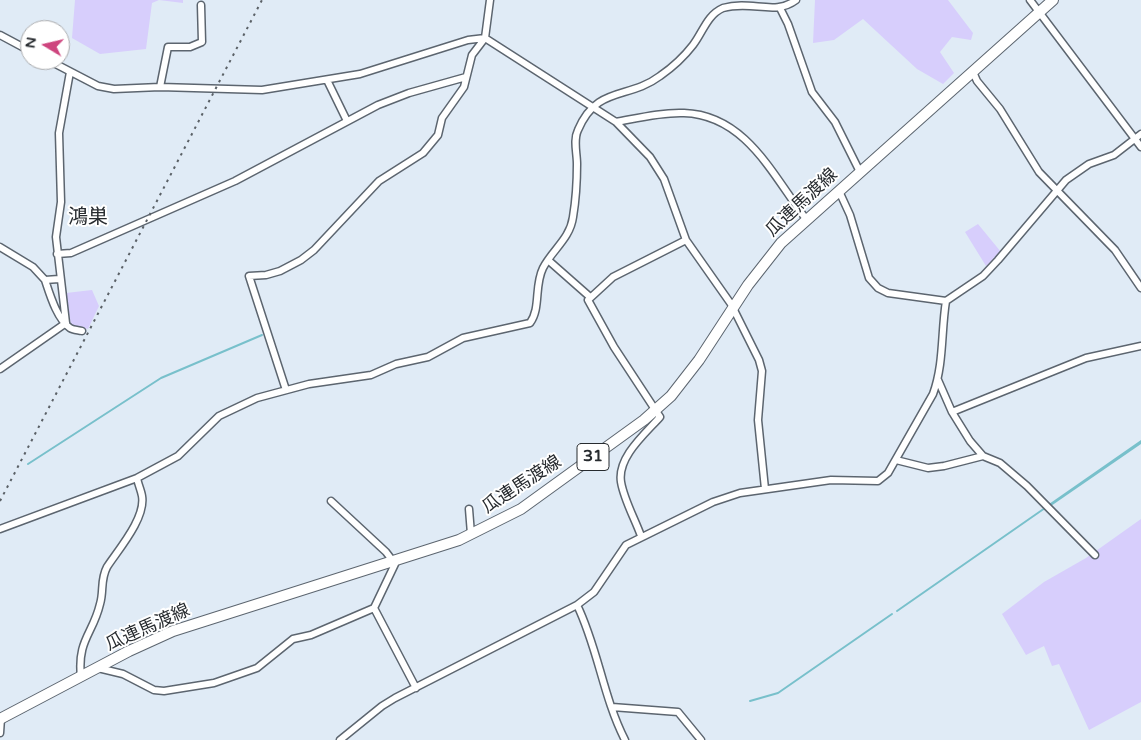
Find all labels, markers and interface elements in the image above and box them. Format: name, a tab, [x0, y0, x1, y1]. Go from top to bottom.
north arrow	[20, 20, 70, 70]
text: N	[21, 36, 40, 50]
street label: 瓜連馬渡線	[762, 164, 842, 242]
district label: 鴻巣	[68, 206, 108, 230]
road number: 31	[577, 444, 609, 471]
street label: 瓜連馬渡線	[478, 451, 566, 519]
street label: 瓜連馬渡線	[102, 600, 194, 656]

